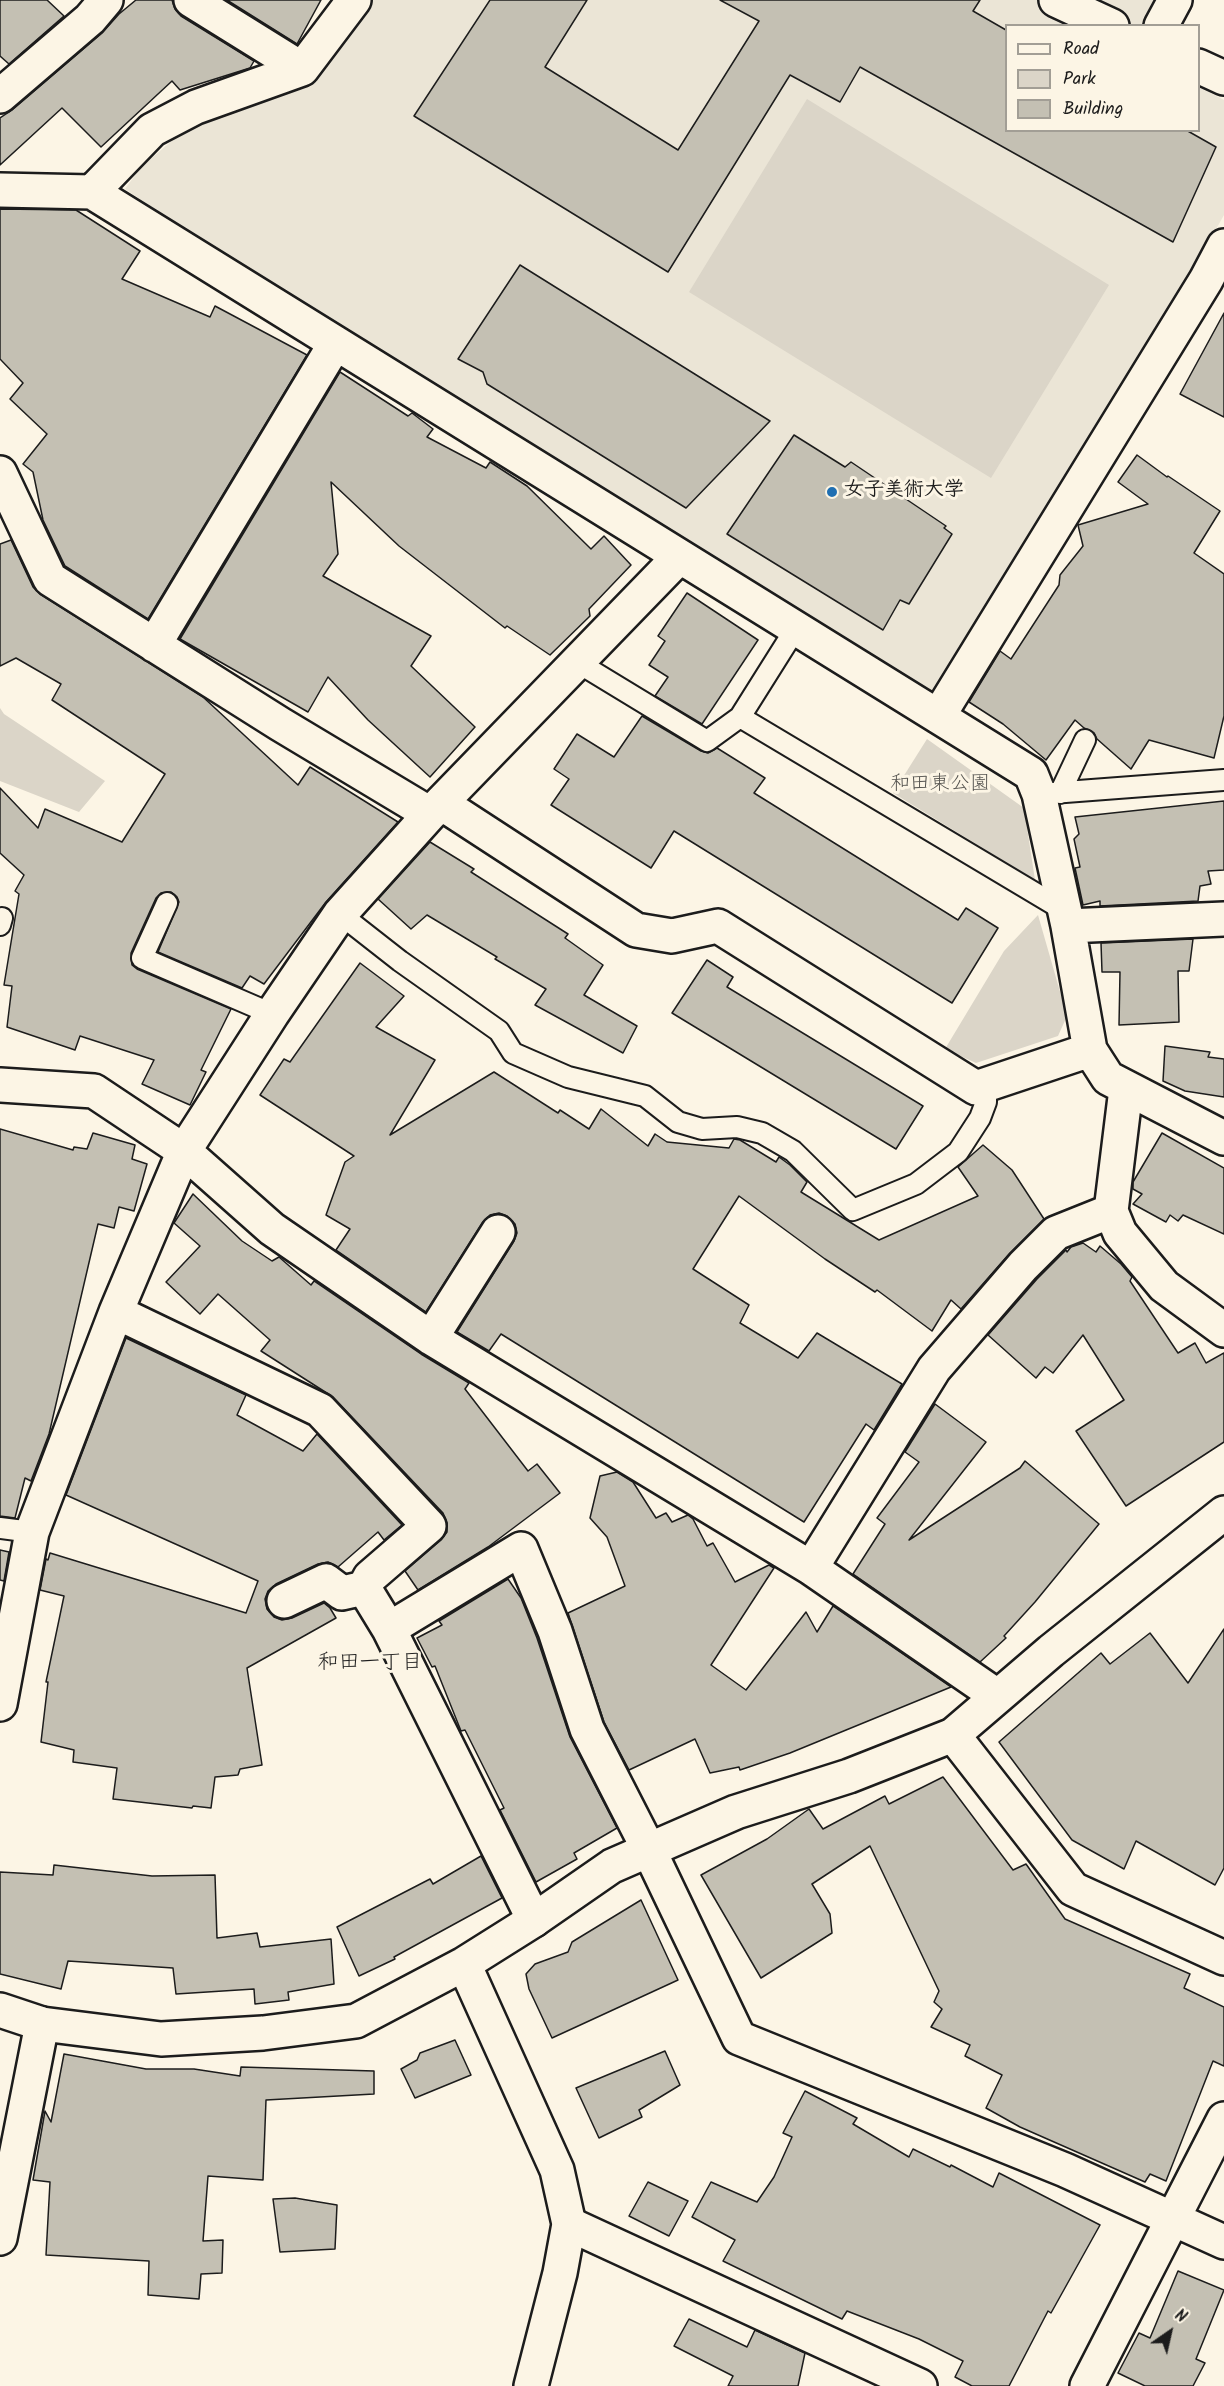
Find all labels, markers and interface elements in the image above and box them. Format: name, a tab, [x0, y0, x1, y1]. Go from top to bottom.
legend	[1005, 24, 1200, 132]
text: Road	[1063, 35, 1099, 64]
text: Park	[1063, 65, 1096, 94]
text: Building	[1063, 95, 1123, 124]
place label: 女子美術大学	[844, 480, 964, 504]
marker: 女子美術大学	[825, 485, 839, 499]
park label: 和田東公園	[890, 774, 990, 798]
district label: 和田一丁目	[318, 1651, 422, 1677]
north arrow	[1140, 2302, 1200, 2362]
text: N	[1169, 2303, 1192, 2330]

